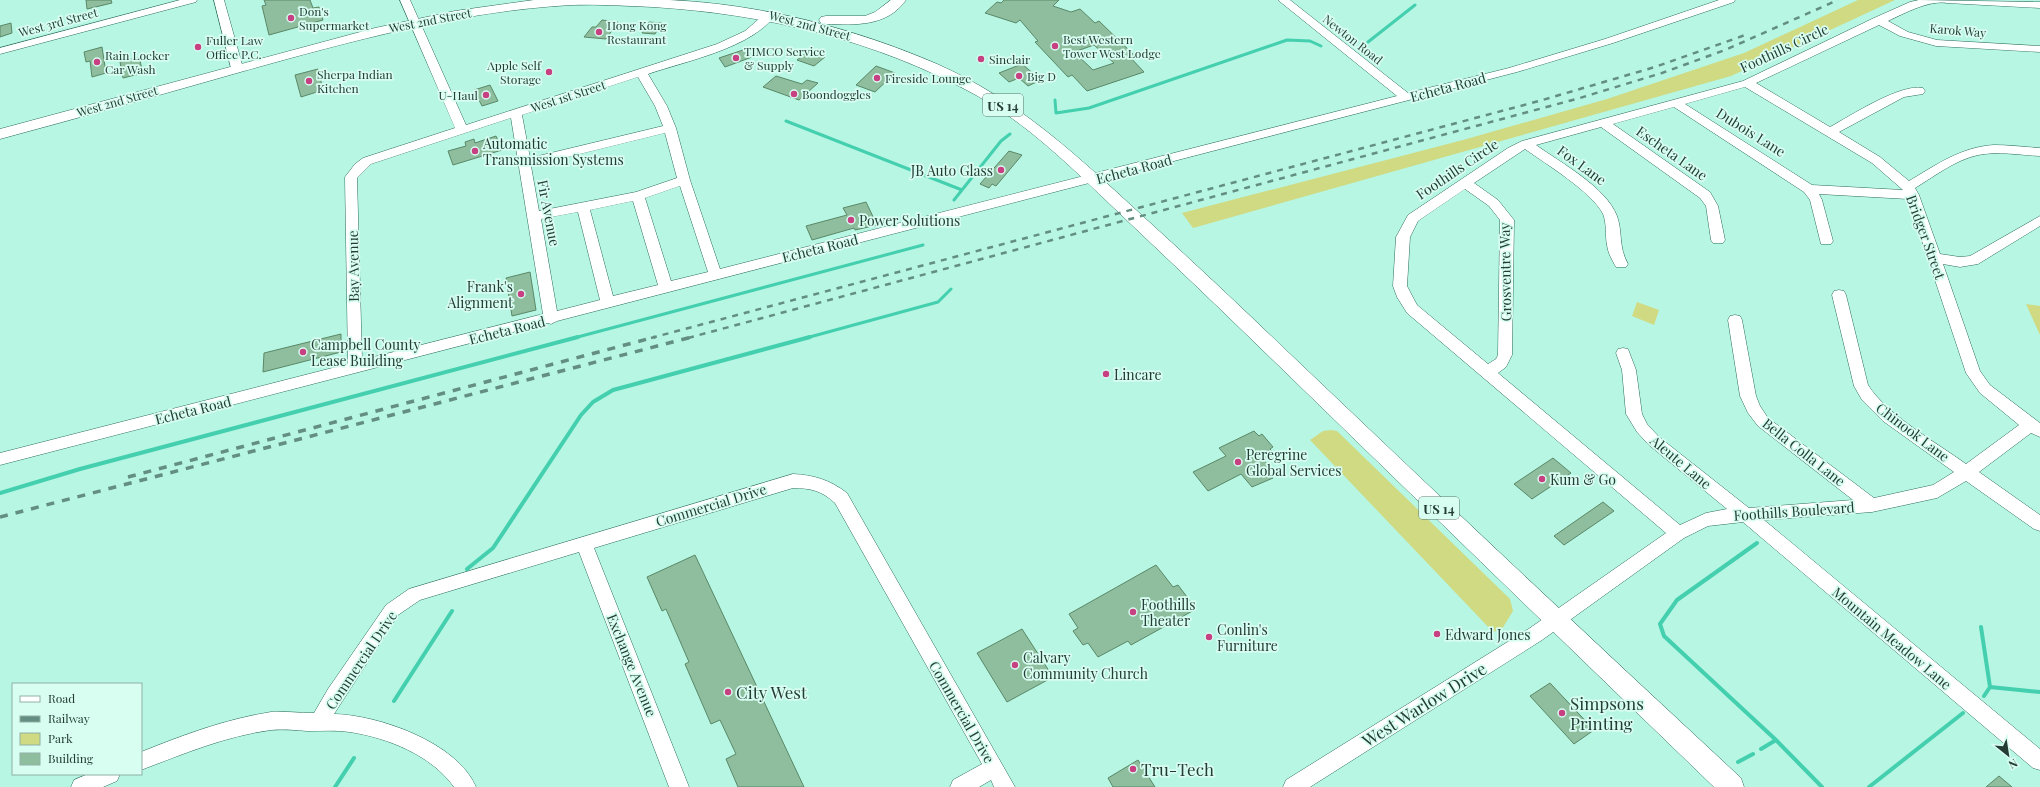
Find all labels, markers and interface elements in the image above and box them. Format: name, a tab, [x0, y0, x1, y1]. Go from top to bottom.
place label: Don's Supermarket	[299, 3, 370, 33]
street label: West 3rd Street	[16, 4, 100, 40]
street label: West 2nd Street	[386, 4, 473, 36]
street label: West 2nd Street	[767, 6, 853, 44]
street label: Newton Road	[1320, 11, 1386, 67]
marker: Don's Supermarket	[286, 13, 296, 23]
place label: Hong Kong Restaurant	[607, 17, 667, 47]
street label: Foothills Circle	[1737, 19, 1831, 77]
street label: Karok Way	[1929, 20, 1987, 40]
marker: Hong Kong Restaurant	[594, 27, 604, 37]
place label: Best Western Tower West Lodge	[1063, 31, 1161, 61]
place label: Fuller Law Office P.C.	[206, 32, 264, 62]
marker: Best Western Tower West Lodge	[1050, 41, 1060, 51]
marker: Fuller Law Office P.C.	[193, 42, 203, 52]
place label: TIMCO Service & Supply	[744, 43, 825, 73]
place label: Rain Locker Car Wash	[105, 47, 170, 77]
place label: Sinclair	[989, 51, 1031, 67]
marker: TIMCO Service & Supply	[731, 53, 741, 63]
marker: Sinclair	[976, 54, 986, 64]
marker: Rain Locker Car Wash	[92, 57, 102, 67]
place label: Apple Self Storage	[486, 57, 542, 87]
place label: Sherpa Indian Kitchen	[317, 66, 393, 96]
marker: Apple Self Storage	[544, 67, 554, 77]
place label: Big D	[1027, 68, 1056, 84]
street label: Echeta Road	[1408, 68, 1488, 106]
place label: Fireside Lounge	[885, 70, 971, 86]
marker: Big D	[1014, 71, 1024, 81]
marker: Fireside Lounge	[872, 73, 882, 83]
marker: Sherpa Indian Kitchen	[304, 76, 314, 86]
street label: West 1st Street	[528, 76, 608, 116]
street label: West 2nd Street	[74, 82, 160, 120]
place label: Boondoggles	[802, 86, 871, 102]
place label: U-Haul	[439, 87, 479, 103]
marker: Boondoggles	[789, 89, 799, 99]
marker: U-Haul	[481, 90, 491, 100]
road number: US 14	[983, 94, 1023, 116]
street label: Dubois Lane	[1713, 103, 1789, 161]
street label: Escheta Lane	[1633, 121, 1711, 185]
place label: Automatic Transmission Systems	[482, 134, 624, 169]
street label: Foothills Circle	[1412, 134, 1502, 204]
street label: Fox Lane	[1554, 141, 1610, 189]
marker: Automatic Transmission Systems	[470, 146, 480, 156]
street label: Echeta Road	[1094, 150, 1174, 188]
place label: JB Auto Glass	[910, 161, 993, 180]
marker: JB Auto Glass	[996, 165, 1006, 175]
street label: Fir Avenue	[533, 178, 565, 248]
street label: Bridger Street	[1902, 192, 1950, 283]
place label: Power Solutions	[859, 211, 960, 230]
marker: Power Solutions	[846, 215, 856, 225]
street label: Grosventre Way	[1495, 222, 1515, 322]
street label: Echeta Road	[780, 229, 860, 267]
street label: Bay Avenue	[343, 230, 363, 302]
place label: Frank's Alignment	[446, 277, 514, 312]
marker: Frank's Alignment	[516, 289, 526, 299]
street label: Echeta Road	[467, 311, 547, 349]
place label: Campbell County Lease Building	[311, 335, 420, 370]
marker: Campbell County Lease Building	[298, 347, 308, 357]
place label: Lincare	[1114, 365, 1162, 384]
marker: Lincare	[1101, 369, 1111, 379]
street label: Echeta Road	[153, 391, 233, 429]
street label: Chinook Lane	[1872, 398, 1954, 466]
street label: Bella Colla Lane	[1759, 414, 1849, 490]
street label: Aleute Lane	[1646, 430, 1715, 493]
place label: Peregrine Global Services	[1246, 445, 1342, 480]
marker: Peregrine Global Services	[1233, 457, 1243, 467]
place label: Kum & Go	[1550, 470, 1616, 489]
marker: Kum & Go	[1537, 474, 1547, 484]
street label: Commercial Drive	[653, 479, 769, 531]
road number: US 14	[1419, 497, 1459, 519]
street label: Foothills Boulevard	[1733, 497, 1855, 525]
street label: Mountain Meadow Lane	[1828, 582, 1956, 694]
place label: Foothills Theater	[1141, 595, 1196, 630]
street label: Commercial Drive	[321, 607, 401, 713]
marker: Foothills Theater	[1128, 607, 1138, 617]
street label: Exchange Avenue	[603, 611, 661, 719]
place label: Conlin's Furniture	[1217, 620, 1278, 655]
place label: Edward Jones	[1445, 625, 1531, 644]
marker: Edward Jones	[1432, 629, 1442, 639]
marker: Conlin's Furniture	[1204, 632, 1214, 642]
place label: Calvary Community Church	[1023, 648, 1149, 683]
street label: West Warlow Drive	[1357, 657, 1490, 752]
street label: Commercial Drive	[925, 658, 999, 766]
marker: Calvary Community Church	[1010, 660, 1020, 670]
place label: City West	[736, 681, 808, 703]
legend	[12, 683, 142, 775]
marker: City West	[723, 687, 733, 697]
text: Road	[48, 690, 75, 706]
place label: Simpsons Printing	[1570, 692, 1644, 734]
marker: Simpsons Printing	[1557, 708, 1567, 718]
text: Railway	[48, 710, 90, 726]
text: Park	[48, 730, 73, 746]
north arrow	[1988, 735, 2028, 775]
text: Building	[48, 750, 94, 766]
text: N	[2006, 756, 2020, 773]
place label: Tru-Tech	[1141, 758, 1214, 780]
marker: Tru-Tech	[1128, 764, 1138, 774]

